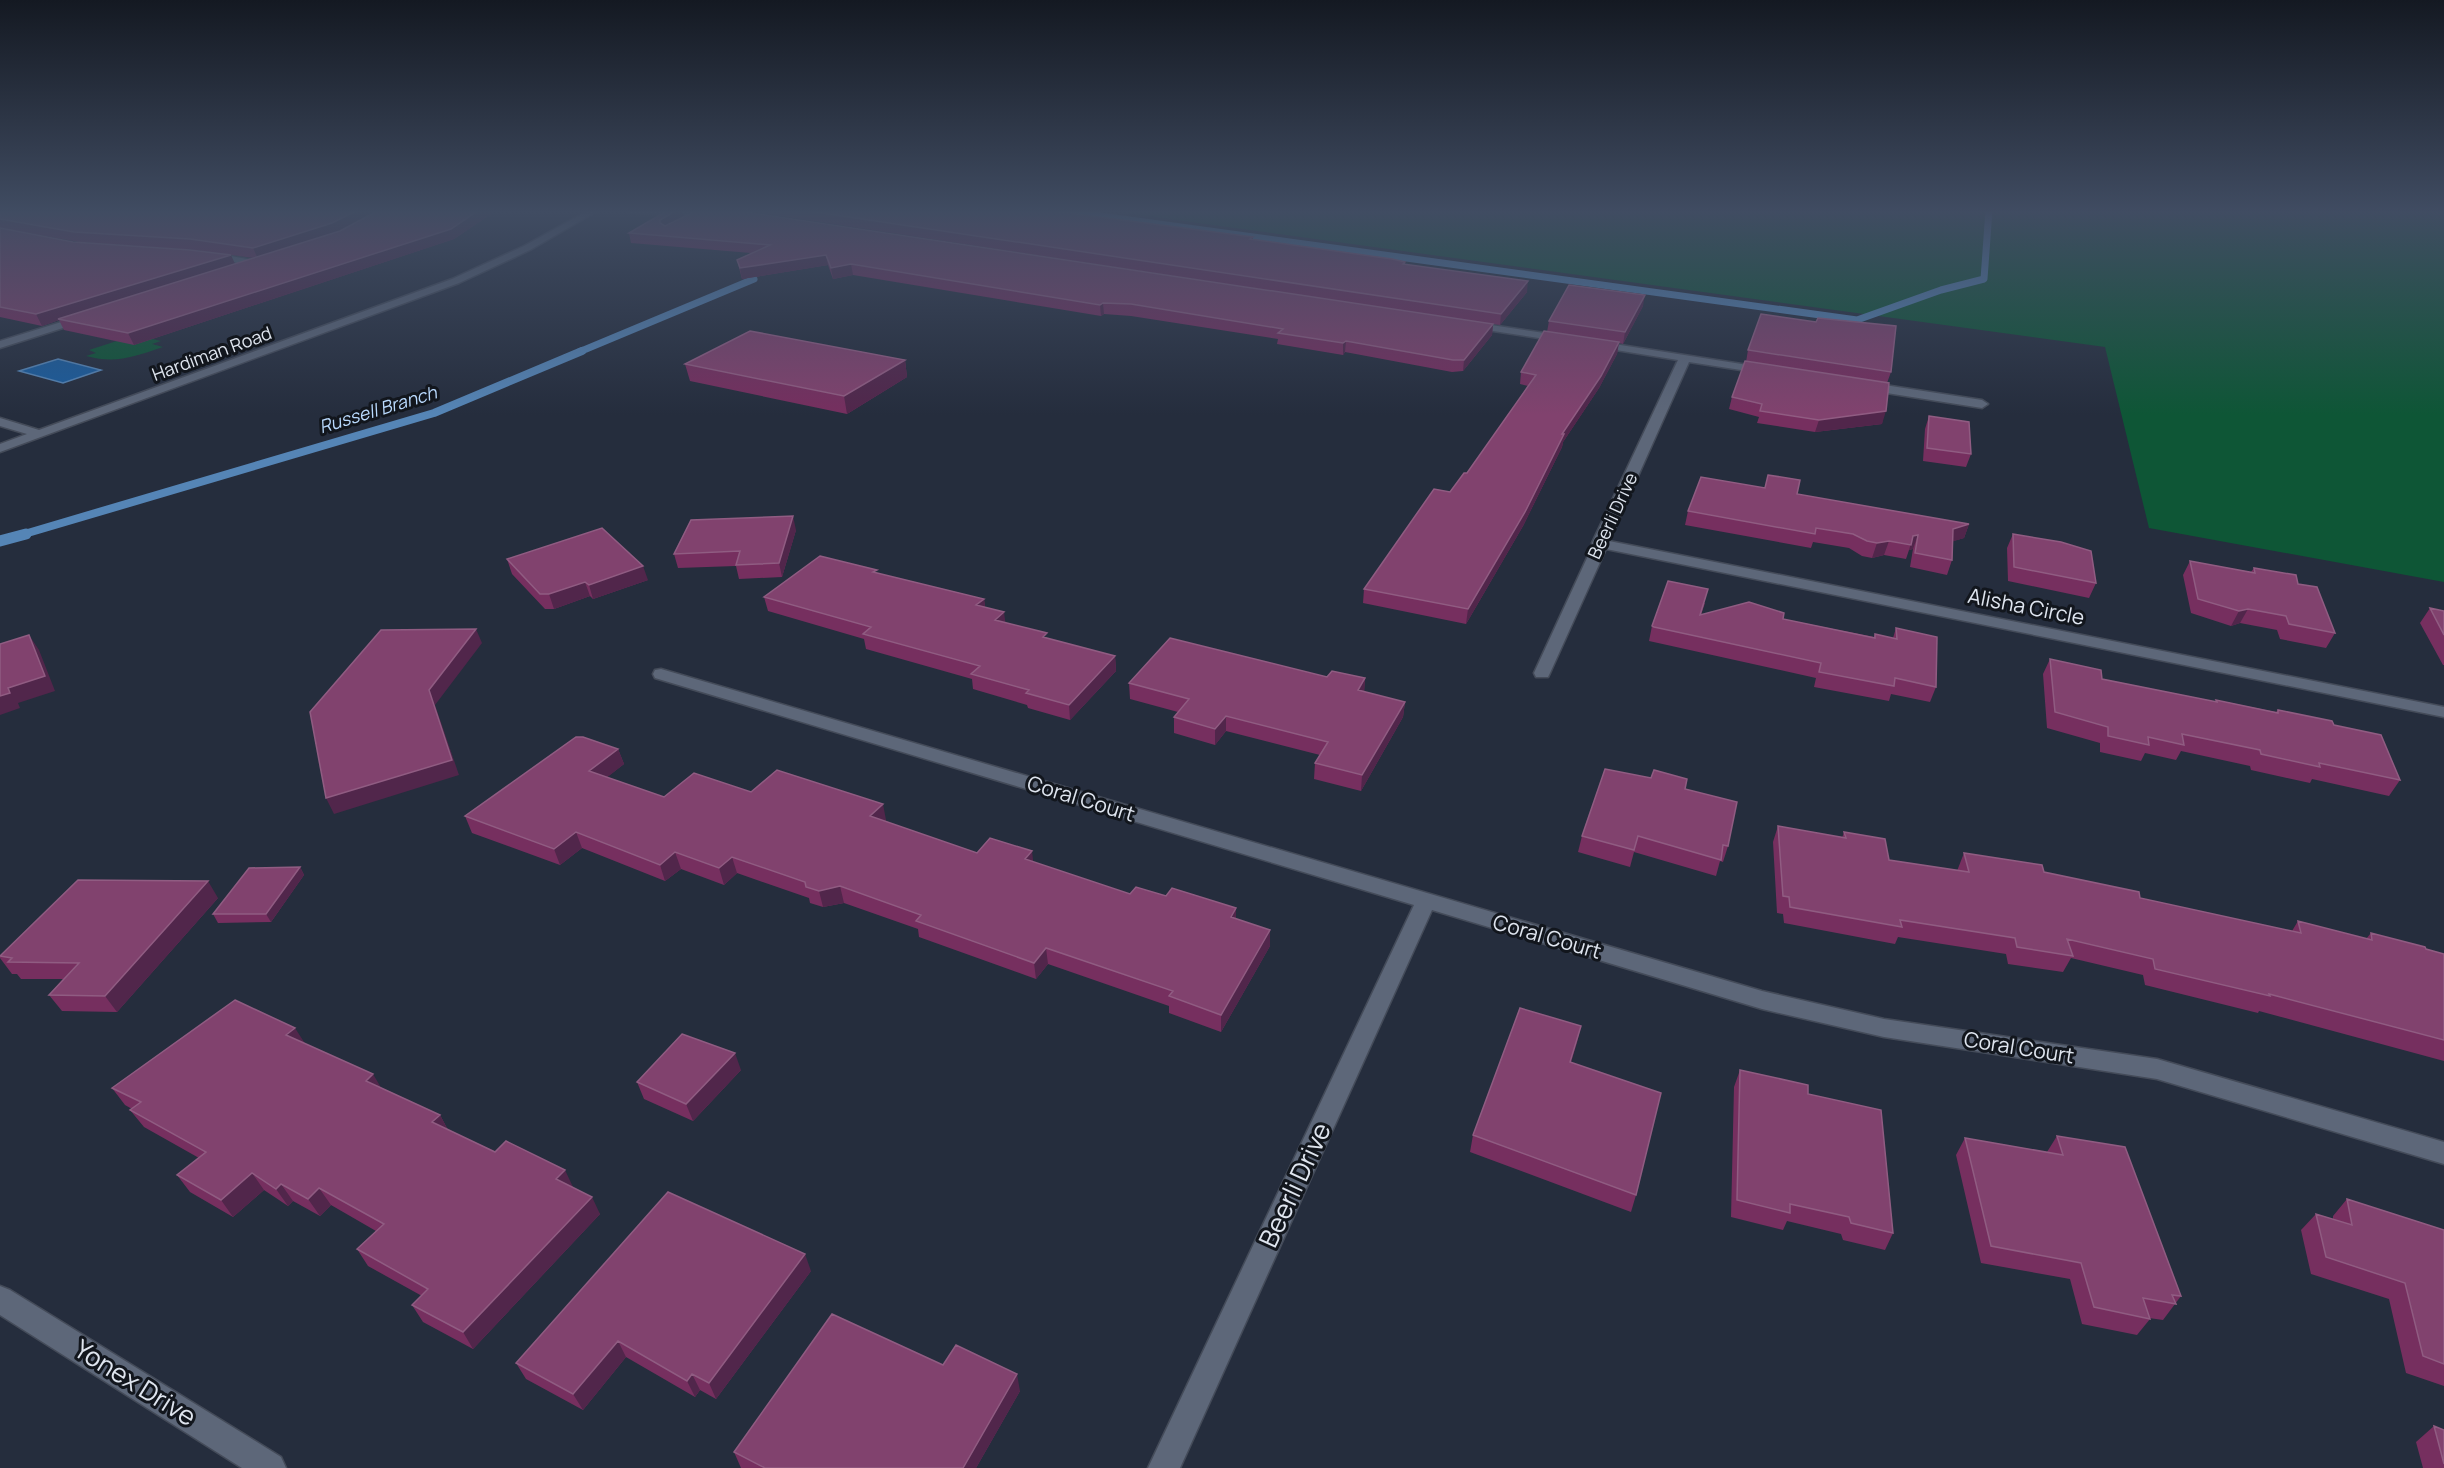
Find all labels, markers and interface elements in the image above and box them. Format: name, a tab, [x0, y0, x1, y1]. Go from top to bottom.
street label: Hardiman Road	[148, 320, 275, 386]
water label: Russell Branch	[316, 379, 441, 438]
street label: Beerli Drive	[1582, 469, 1643, 563]
street label: Alisha Circle	[1965, 581, 2087, 631]
street label: Coral Court	[1024, 768, 1139, 828]
street label: Coral Court	[1490, 907, 1605, 965]
street label: Coral Court	[1962, 1024, 2076, 1070]
street label: Beerli Drive	[1249, 1116, 1339, 1253]
street label: Yonex Drive	[68, 1330, 203, 1434]

